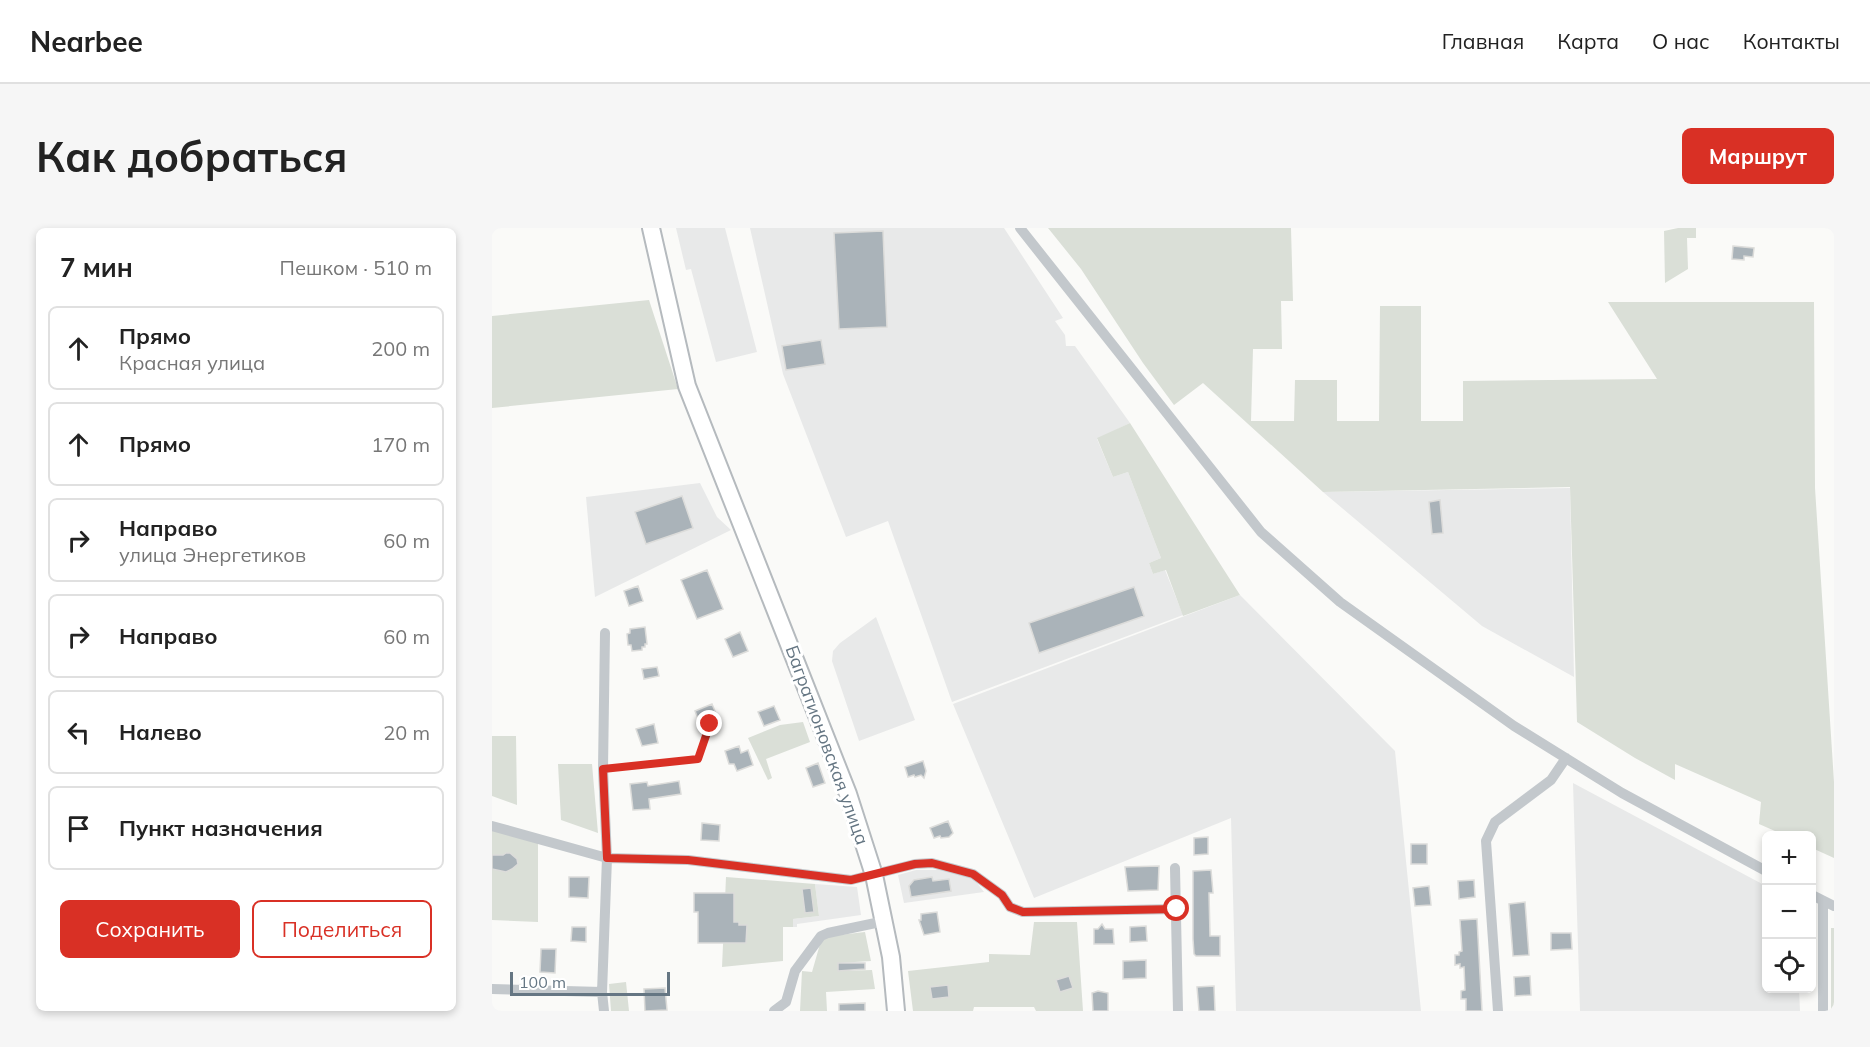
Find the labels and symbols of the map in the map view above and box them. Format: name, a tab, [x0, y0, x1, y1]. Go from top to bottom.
street label: Багратионовская улица	[781, 642, 874, 848]
route end	[696, 710, 722, 736]
route start	[1163, 895, 1189, 921]
scale bar	[510, 969, 670, 996]

